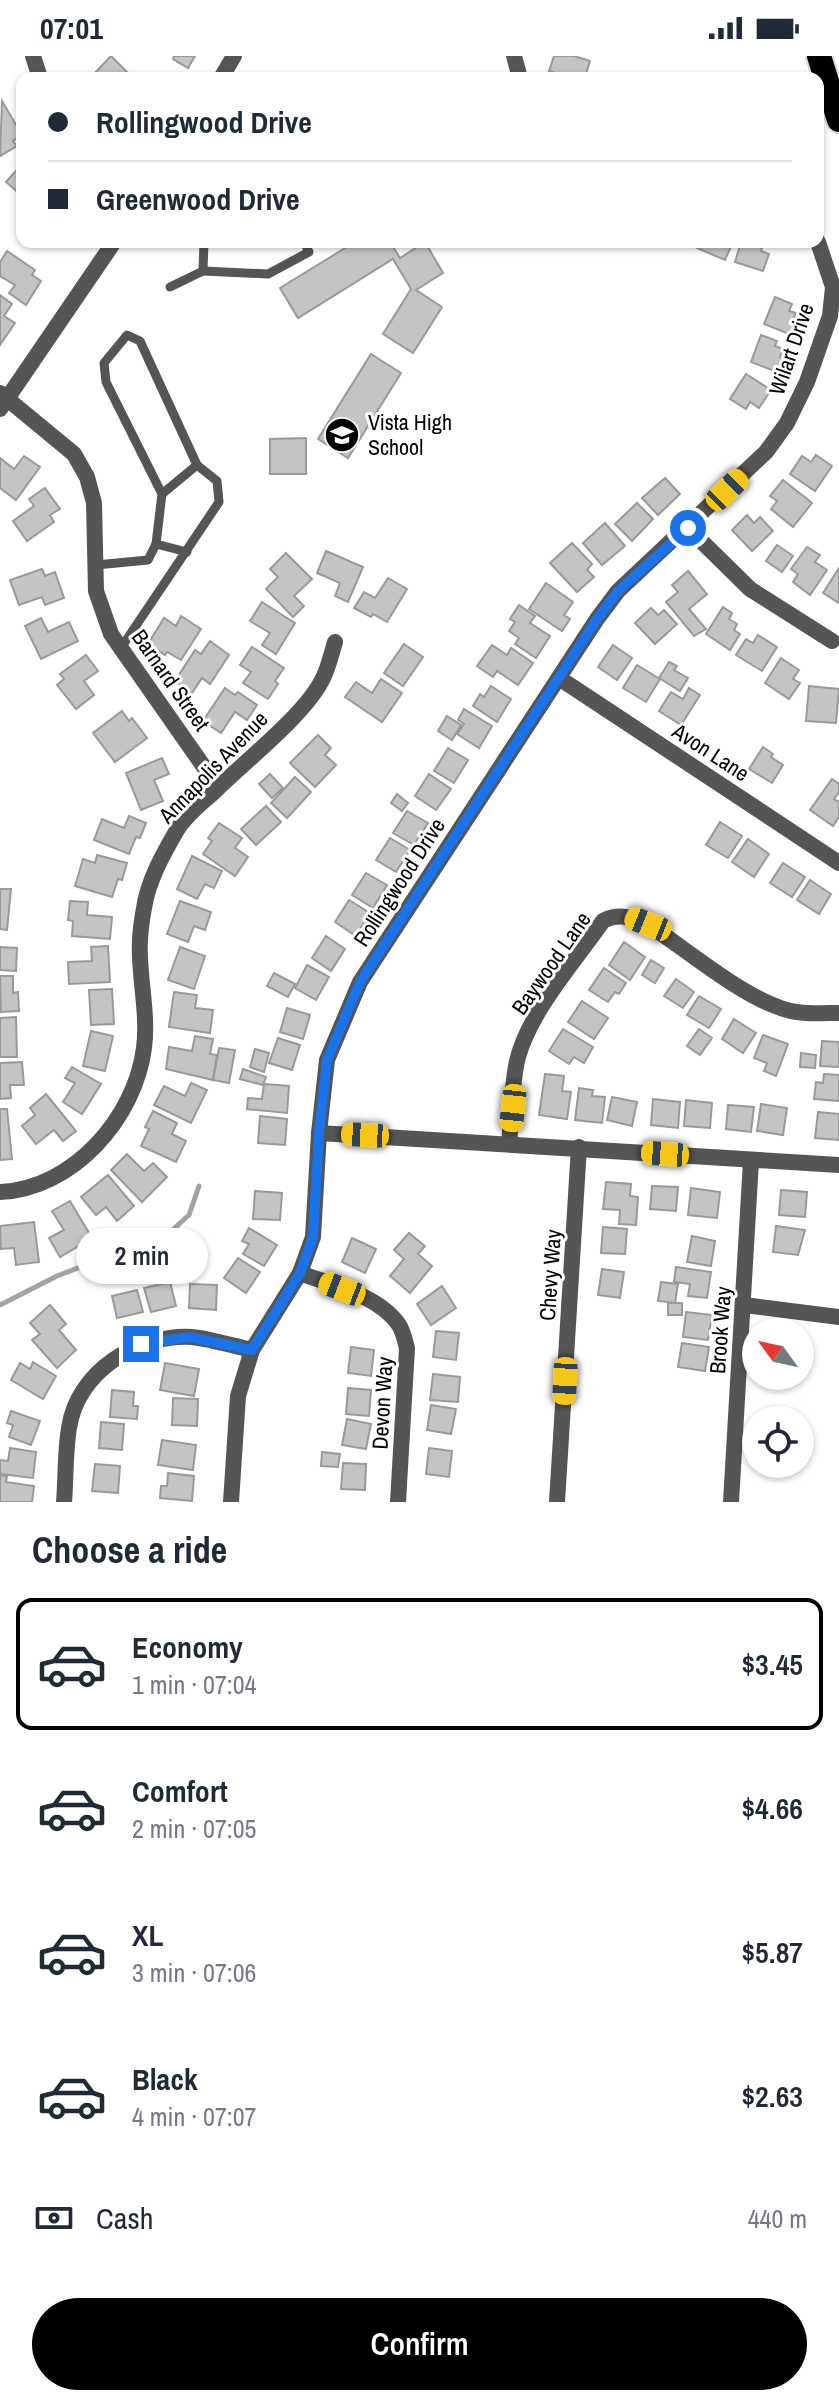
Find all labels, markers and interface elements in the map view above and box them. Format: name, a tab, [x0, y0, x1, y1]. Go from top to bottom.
text: 07:01	[40, 8, 103, 48]
text: Rollingwood Drive	[96, 102, 312, 142]
text: Greenwood Drive	[96, 179, 300, 219]
street label: Wilart Drive	[761, 299, 821, 399]
place label: Vista High School	[368, 407, 452, 462]
school or university icon: Vista High School	[323, 416, 361, 454]
car	[701, 465, 753, 515]
route start	[670, 510, 706, 546]
street label: Barnard Street	[125, 623, 217, 737]
street label: Annapolis Avenue	[151, 704, 274, 830]
street label: Avon Lane	[666, 715, 755, 788]
street label: Rollingwood Drive	[346, 812, 452, 952]
car	[621, 904, 675, 944]
street label: Baywood Lane	[504, 906, 598, 1020]
car	[499, 1083, 527, 1133]
car	[340, 1122, 390, 1148]
car	[640, 1140, 690, 1168]
callout: 2 min	[75, 1228, 207, 1284]
street label: Chevy Way	[532, 1228, 568, 1322]
text: 2 min	[115, 1238, 169, 1273]
car	[315, 1269, 369, 1309]
street label: Brook Way	[702, 1285, 738, 1375]
north arrow	[742, 1318, 814, 1390]
map controls	[742, 1318, 814, 1478]
route end	[123, 1326, 159, 1362]
street label: Devon Way	[365, 1356, 399, 1450]
car	[552, 1356, 578, 1406]
button: locate	[742, 1406, 814, 1478]
text: Choose a ride	[32, 1526, 227, 1574]
text: Economy	[132, 1627, 243, 1667]
icon: car	[36, 1628, 108, 1700]
text: $3.45	[741, 1644, 803, 1684]
text: 1 min · 07:04	[132, 1667, 256, 1702]
text: Comfort	[132, 1771, 228, 1811]
icon: car	[36, 1772, 108, 1844]
text: $4.66	[741, 1788, 803, 1828]
text: 2 min · 07:05	[132, 1811, 256, 1846]
text: XL	[132, 1915, 163, 1955]
icon: car	[36, 1916, 108, 1988]
text: $5.87	[741, 1932, 803, 1972]
text: 3 min · 07:06	[132, 1955, 256, 1990]
text: Black	[132, 2059, 198, 2099]
icon: car	[36, 2060, 108, 2132]
text: $2.63	[741, 2076, 803, 2116]
text: 4 min · 07:07	[132, 2099, 256, 2134]
icon: cash	[32, 2196, 76, 2240]
text: Cash	[96, 2198, 153, 2238]
text: 440 m	[748, 2201, 807, 2236]
button: Confirm	[32, 2298, 807, 2390]

